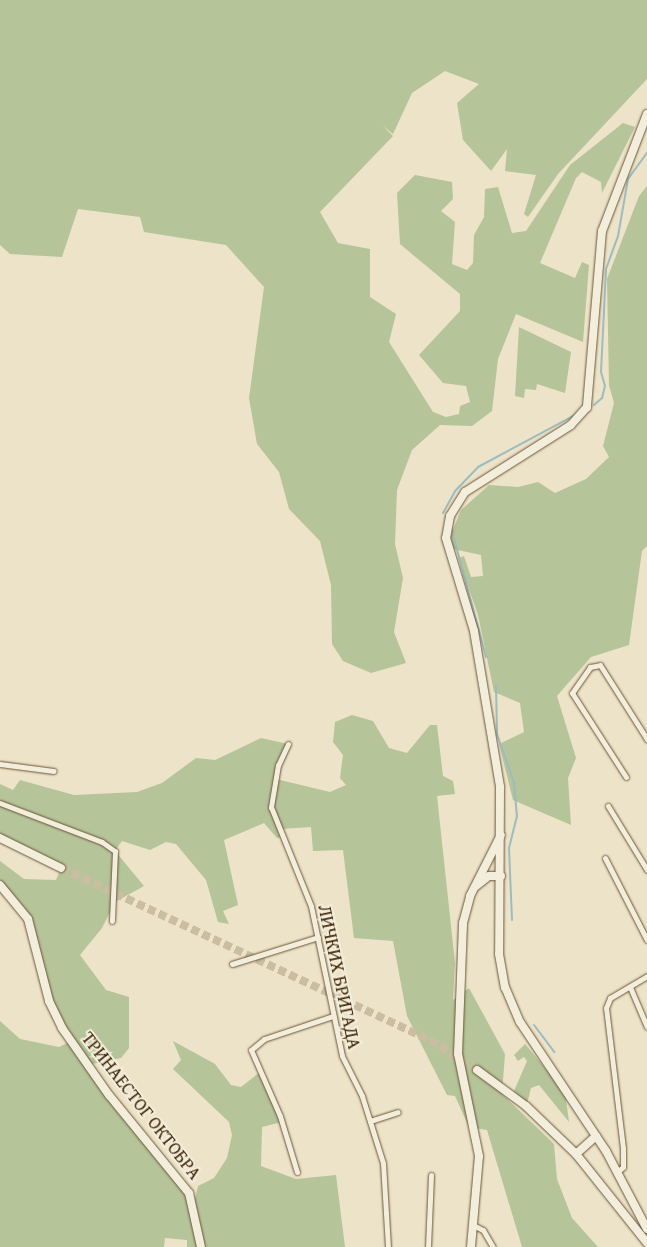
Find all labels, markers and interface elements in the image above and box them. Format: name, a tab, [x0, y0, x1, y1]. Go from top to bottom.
street label: ЛИЧКИХ БРИГАДА	[313, 903, 365, 1051]
street label: ТРИНАЕСТОГ ОКТОБРА	[77, 1028, 205, 1184]

